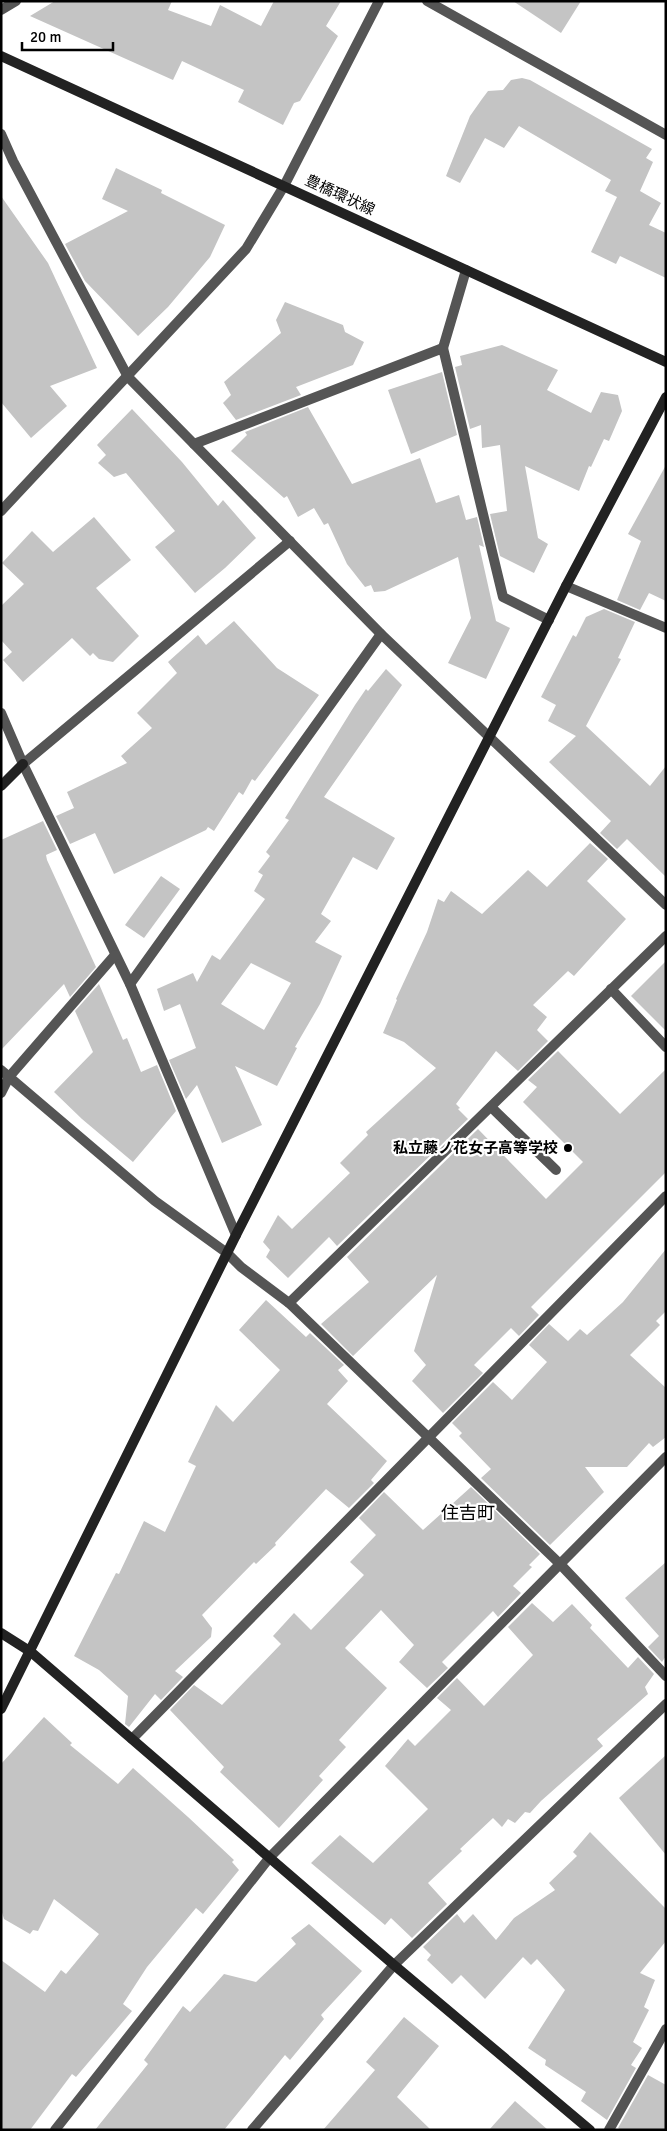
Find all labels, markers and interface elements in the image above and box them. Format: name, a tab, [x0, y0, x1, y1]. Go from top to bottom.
scale bar	[22, 20, 114, 52]
text: 20 m	[30, 28, 61, 46]
street label: 豊橋環状線	[302, 171, 378, 219]
place label: 私立藤ノ花女子高等学校	[393, 1139, 558, 1157]
marker: 私立藤ノ花女子高等学校	[562, 1142, 574, 1154]
district label: 住吉町	[441, 1502, 495, 1524]

